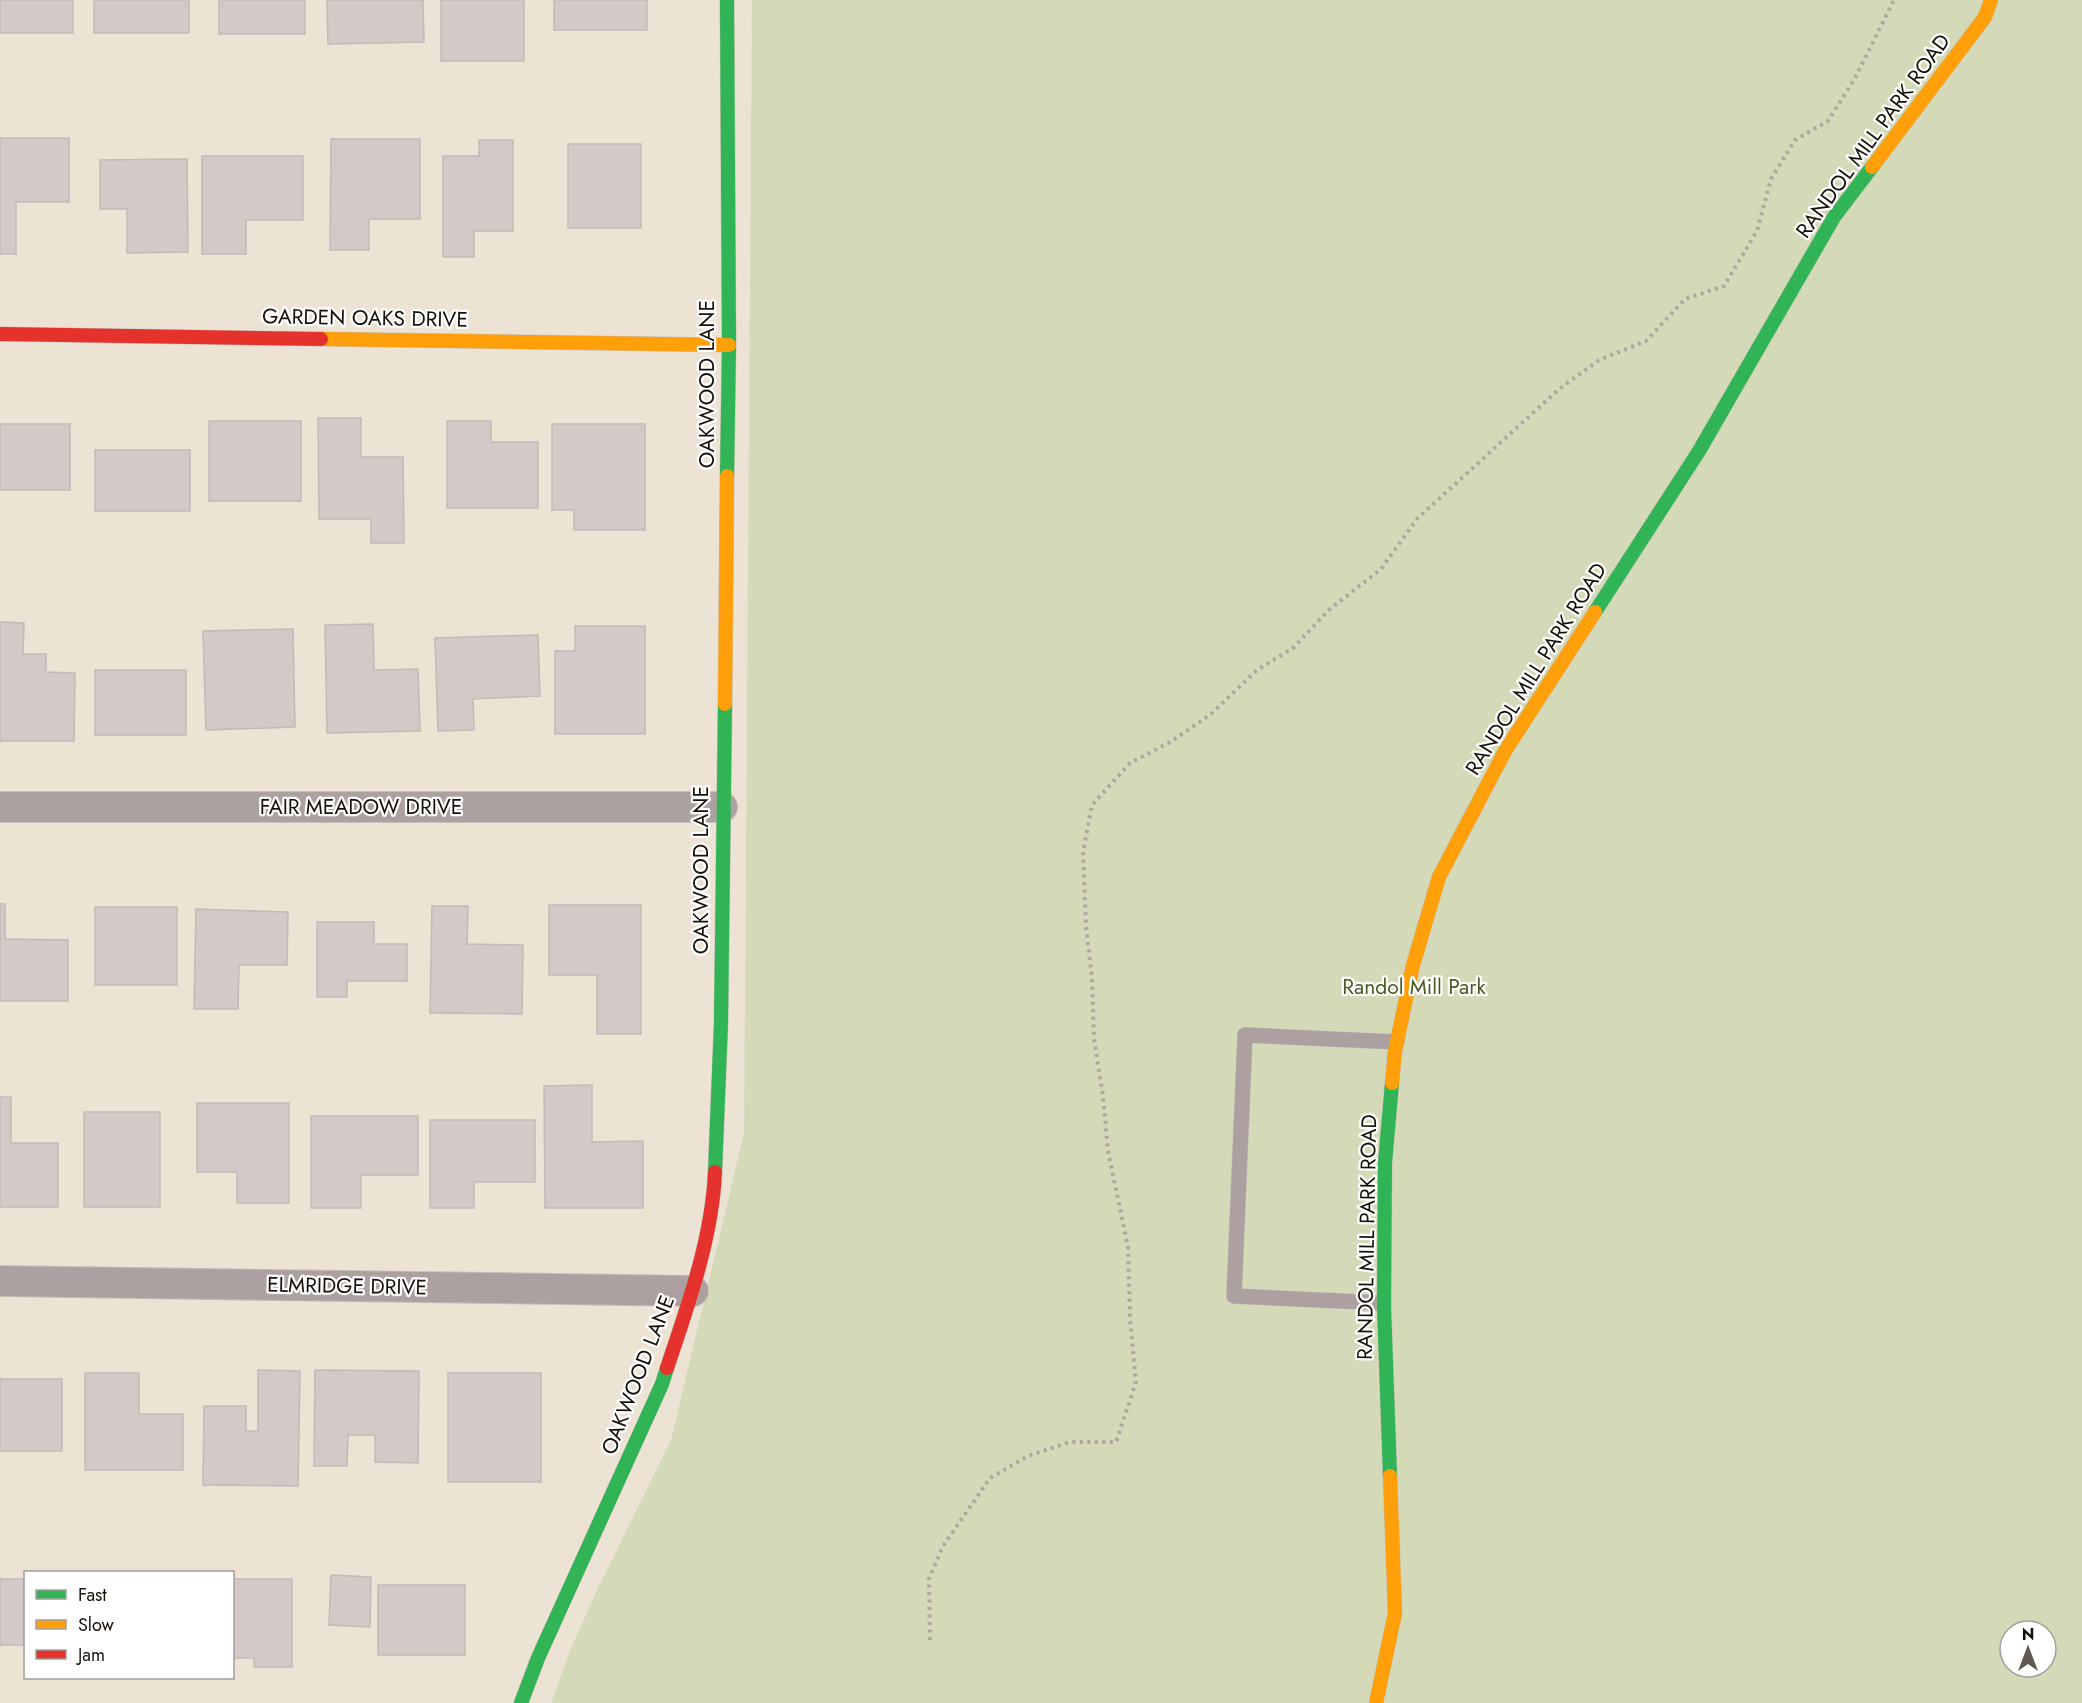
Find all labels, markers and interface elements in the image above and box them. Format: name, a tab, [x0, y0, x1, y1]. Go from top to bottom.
street label: RANDOL MILL PARK ROAD	[1789, 28, 1957, 244]
street label: OAKWOOD LANE	[692, 300, 722, 468]
street label: GARDEN OAKS DRIVE	[262, 301, 468, 335]
street label: RANDOL MILL PARK ROAD	[1458, 557, 1614, 781]
street label: OAKWOOD LANE	[686, 786, 716, 954]
street label: FAIR MEADOW DRIVE	[260, 792, 462, 822]
park label: Randol Mill Park	[1342, 972, 1486, 1002]
street label: RANDOL MILL PARK ROAD	[1350, 1114, 1384, 1360]
street label: ELMRIDGE DRIVE	[267, 1270, 427, 1302]
street label: OAKWOOD LANE	[594, 1291, 682, 1459]
legend	[24, 1571, 234, 1679]
text: Fast	[78, 1582, 107, 1608]
text: Slow	[78, 1612, 115, 1638]
north arrow	[1998, 1619, 2058, 1679]
text: N	[2022, 1623, 2034, 1646]
text: Jam	[76, 1642, 105, 1668]

